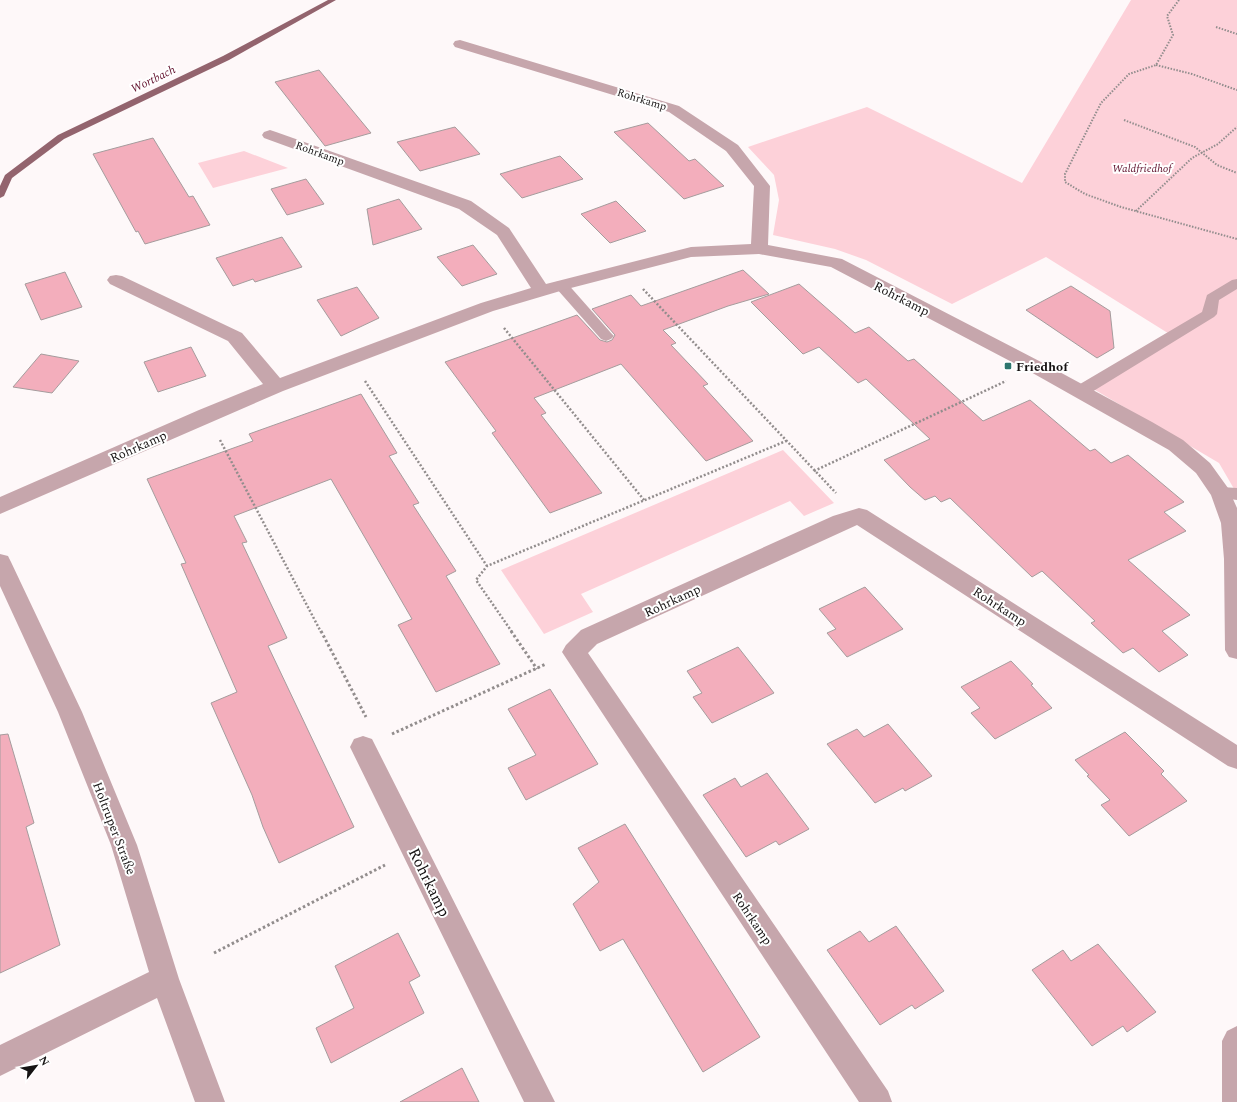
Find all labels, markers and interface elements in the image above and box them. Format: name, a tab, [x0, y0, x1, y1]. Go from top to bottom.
water label: Wortbach	[128, 60, 179, 98]
street label: Rohrkamp	[615, 84, 669, 115]
street label: Rohrkamp	[293, 137, 347, 170]
park label: Waldfriedhof	[1112, 160, 1174, 177]
street label: Rohrkamp	[870, 276, 933, 321]
place label: Friedhof	[1016, 357, 1069, 377]
marker: Friedhof	[1003, 361, 1013, 371]
street label: Rohrkamp	[107, 426, 170, 468]
street label: Rohrkamp	[641, 579, 704, 623]
street label: Rohrkamp	[969, 582, 1030, 632]
street label: Holtruper Straße	[87, 779, 141, 878]
street label: Rohrkamp	[402, 844, 456, 921]
street label: Rohrkamp	[727, 888, 777, 949]
north arrow	[16, 1046, 56, 1086]
text: N	[35, 1053, 54, 1069]

